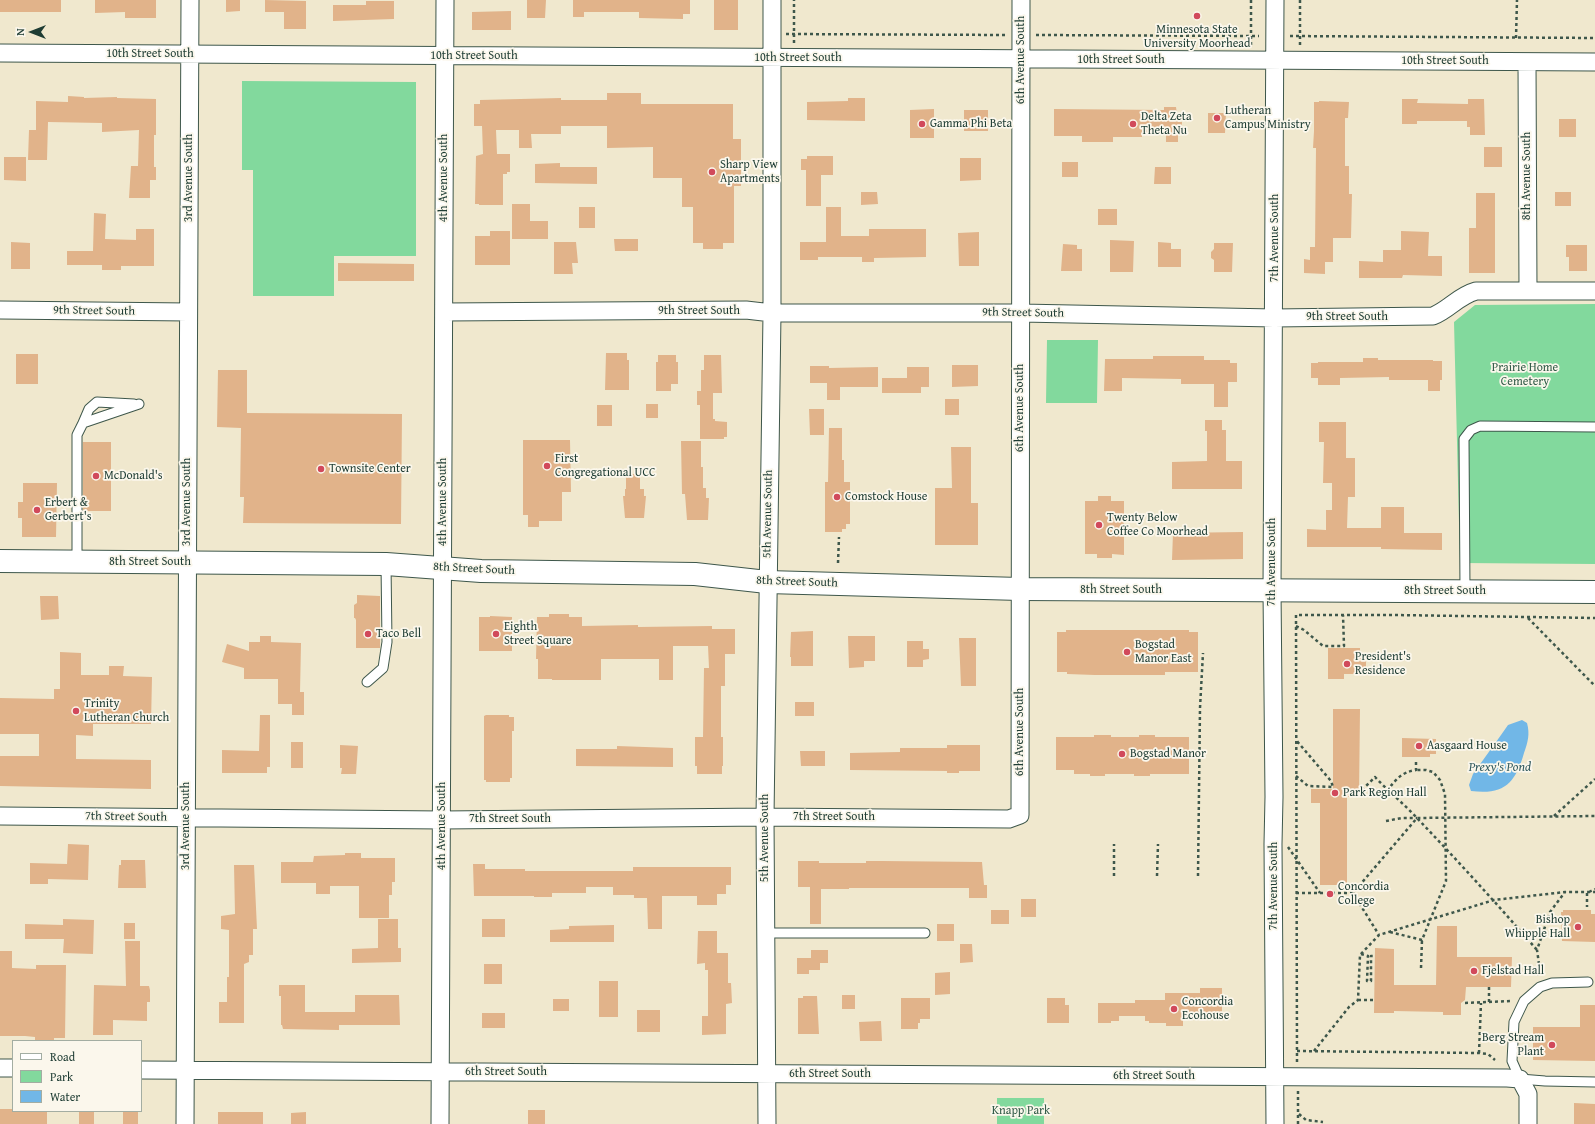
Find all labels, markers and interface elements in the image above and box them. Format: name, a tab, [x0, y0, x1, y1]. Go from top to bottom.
marker: Minnesota State University Moorhead	[1192, 11, 1202, 21]
north arrow	[12, 12, 52, 52]
street label: 6th Avenue South	[1014, 16, 1028, 104]
place label: Minnesota State University Moorhead	[1144, 23, 1250, 51]
text: N	[12, 28, 28, 36]
street label: 10th Street South	[106, 47, 194, 61]
street label: 10th Street South	[430, 49, 518, 63]
street label: 10th Street South	[754, 51, 842, 65]
street label: 10th Street South	[1077, 53, 1165, 67]
street label: 10th Street South	[1401, 54, 1489, 68]
place label: Lutheran Campus Ministry	[1225, 104, 1311, 132]
place label: Delta Zeta Theta Nu	[1141, 110, 1192, 138]
marker: Lutheran Campus Ministry	[1212, 113, 1222, 123]
place label: Gamma Phi Beta	[930, 117, 1012, 131]
marker: Gamma Phi Beta	[917, 119, 927, 129]
marker: Delta Zeta Theta Nu	[1128, 119, 1138, 129]
street label: 8th Avenue South	[1520, 132, 1534, 220]
street label: 3rd Avenue South	[182, 134, 196, 222]
street label: 4th Avenue South	[437, 134, 451, 222]
place label: Sharp View Apartments	[720, 158, 780, 186]
marker: Sharp View Apartments	[707, 167, 717, 177]
street label: 7th Avenue South	[1268, 194, 1282, 282]
street label: 9th Street South	[53, 303, 135, 319]
street label: 9th Street South	[658, 304, 740, 318]
street label: 9th Street South	[982, 305, 1064, 321]
street label: 9th Street South	[1306, 310, 1388, 324]
park label: Prairie Home Cemetery	[1492, 361, 1558, 389]
street label: 6th Avenue South	[1013, 364, 1027, 452]
place label: First Congregational UCC	[555, 452, 655, 480]
street label: 3rd Avenue South	[180, 458, 194, 546]
street label: 4th Avenue South	[436, 458, 450, 546]
marker: First Congregational UCC	[542, 461, 552, 471]
place label: Townsite Center	[329, 462, 411, 476]
marker: Townsite Center	[316, 464, 326, 474]
place label: McDonald's	[104, 469, 163, 483]
street label: 5th Avenue South	[760, 470, 776, 558]
marker: McDonald's	[91, 471, 101, 481]
place label: Comstock House	[845, 490, 927, 504]
marker: Comstock House	[832, 492, 842, 502]
place label: Erbert & Gerbert's	[45, 496, 92, 524]
marker: Erbert & Gerbert's	[32, 505, 42, 515]
place label: Twenty Below Coffee Co Moorhead	[1107, 511, 1208, 539]
street label: 7th Avenue South	[1265, 518, 1279, 606]
marker: Twenty Below Coffee Co Moorhead	[1094, 520, 1104, 530]
street label: 8th Street South	[109, 555, 191, 569]
street label: 8th Street South	[433, 560, 515, 578]
street label: 8th Street South	[756, 573, 838, 591]
street label: 8th Street South	[1080, 583, 1162, 597]
street label: 8th Street South	[1404, 584, 1486, 598]
place label: Eighth Street Square	[504, 620, 572, 648]
place label: Taco Bell	[376, 627, 421, 641]
marker: Taco Bell	[363, 629, 373, 639]
marker: Eighth Street Square	[491, 629, 501, 639]
place label: Bogstad Manor East	[1135, 638, 1192, 666]
marker: Bogstad Manor East	[1122, 647, 1132, 657]
place label: President's Residence	[1355, 650, 1411, 678]
marker: President's Residence	[1342, 659, 1352, 669]
street label: 6th Avenue South	[1013, 688, 1027, 776]
place label: Trinity Lutheran Church	[84, 697, 169, 725]
marker: Trinity Lutheran Church	[71, 706, 81, 716]
place label: Aasgaard House	[1427, 739, 1507, 753]
marker: Aasgaard House	[1414, 741, 1424, 751]
place label: Bogstad Manor	[1130, 747, 1206, 761]
marker: Bogstad Manor	[1117, 749, 1127, 759]
water label: Prexy's Pond	[1469, 760, 1531, 776]
street label: 3rd Avenue South	[179, 782, 193, 870]
street label: 4th Avenue South	[435, 782, 449, 870]
place label: Park Region Hall	[1343, 786, 1427, 800]
marker: Park Region Hall	[1330, 788, 1340, 798]
street label: 5th Avenue South	[758, 794, 772, 882]
street label: 7th Street South	[85, 809, 167, 825]
street label: 7th Street South	[793, 810, 875, 824]
street label: 7th Street South	[469, 812, 551, 826]
street label: 7th Avenue South	[1267, 842, 1281, 930]
place label: Concordia College	[1338, 880, 1389, 908]
marker: Concordia College	[1325, 889, 1335, 899]
place label: Bishop Whipple Hall	[1505, 913, 1570, 941]
marker: Bishop Whipple Hall	[1573, 922, 1583, 932]
place label: Fjelstad Hall	[1482, 964, 1544, 978]
marker: Fjelstad Hall	[1469, 966, 1479, 976]
place label: Concordia Ecohouse	[1182, 995, 1233, 1023]
marker: Concordia Ecohouse	[1169, 1004, 1179, 1014]
place label: Berg Stream Plant	[1482, 1031, 1544, 1059]
legend	[12, 1040, 142, 1112]
marker: Berg Stream Plant	[1547, 1040, 1557, 1050]
text: Road	[50, 1048, 75, 1065]
street label: 6th Street South	[465, 1065, 547, 1079]
street label: 6th Street South	[789, 1067, 871, 1081]
text: Park	[50, 1068, 73, 1085]
street label: 6th Street South	[1113, 1069, 1195, 1083]
text: Water	[50, 1088, 80, 1105]
park label: Knapp Park	[992, 1104, 1050, 1118]

